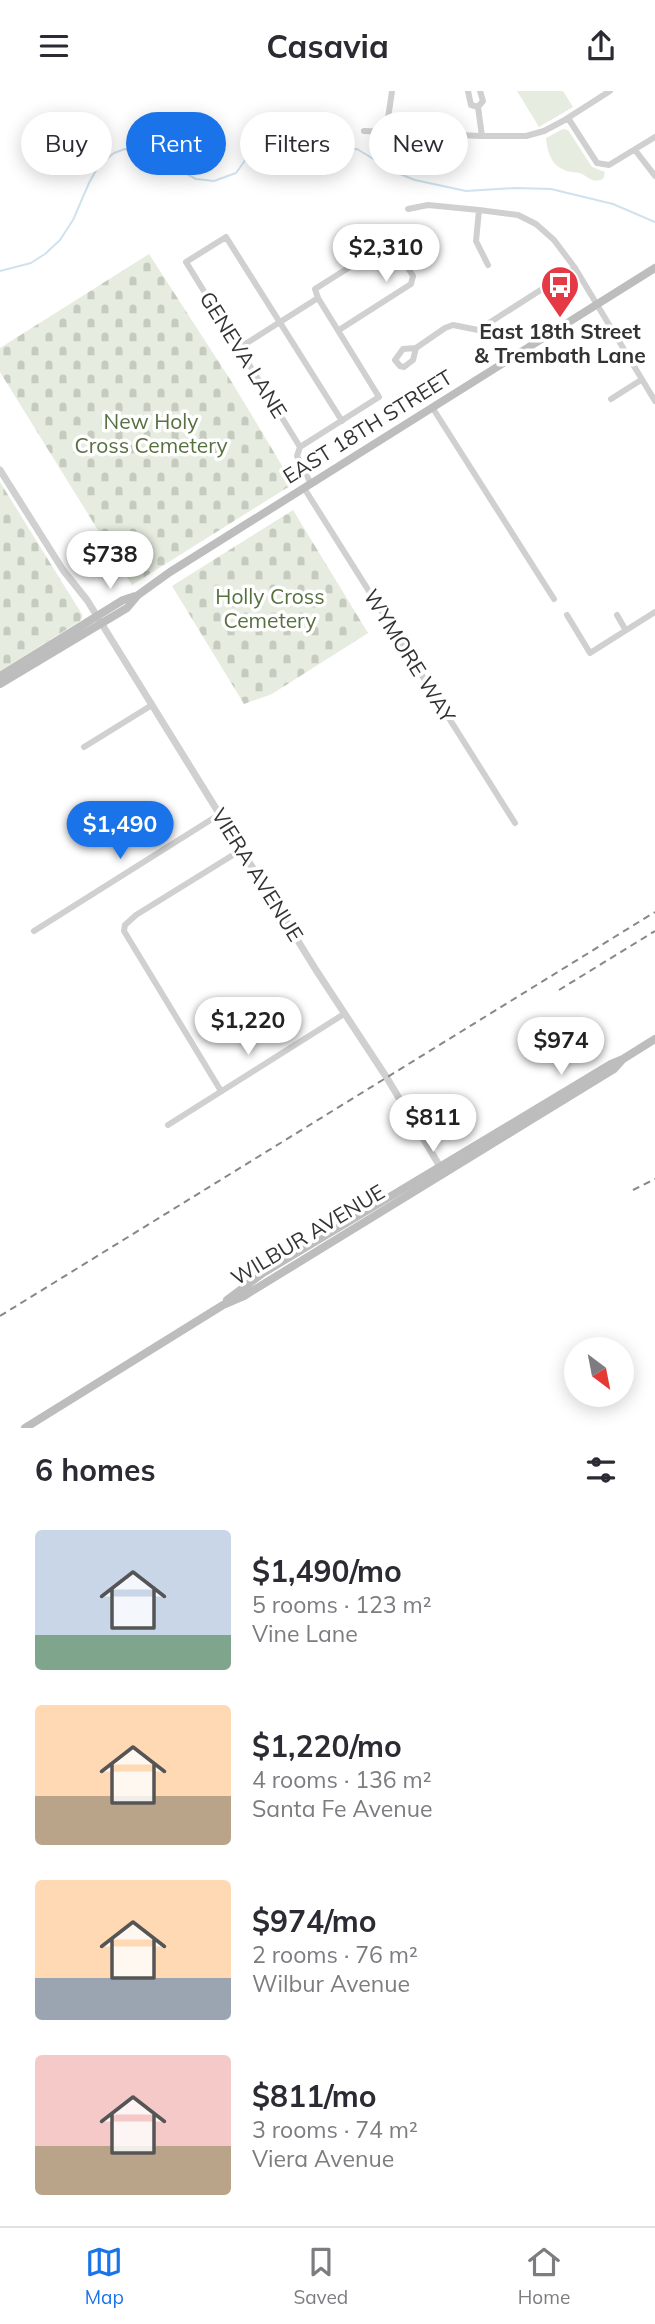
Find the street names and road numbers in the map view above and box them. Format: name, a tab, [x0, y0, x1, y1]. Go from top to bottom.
street label: GENEVA LANE	[195, 286, 293, 423]
street label: EAST 18TH STREET	[278, 363, 457, 489]
street label: WYMORE WAY	[359, 584, 461, 727]
street label: VIERA AVENUE	[206, 803, 309, 946]
street label: WILBUR AVENUE	[226, 1178, 389, 1290]

